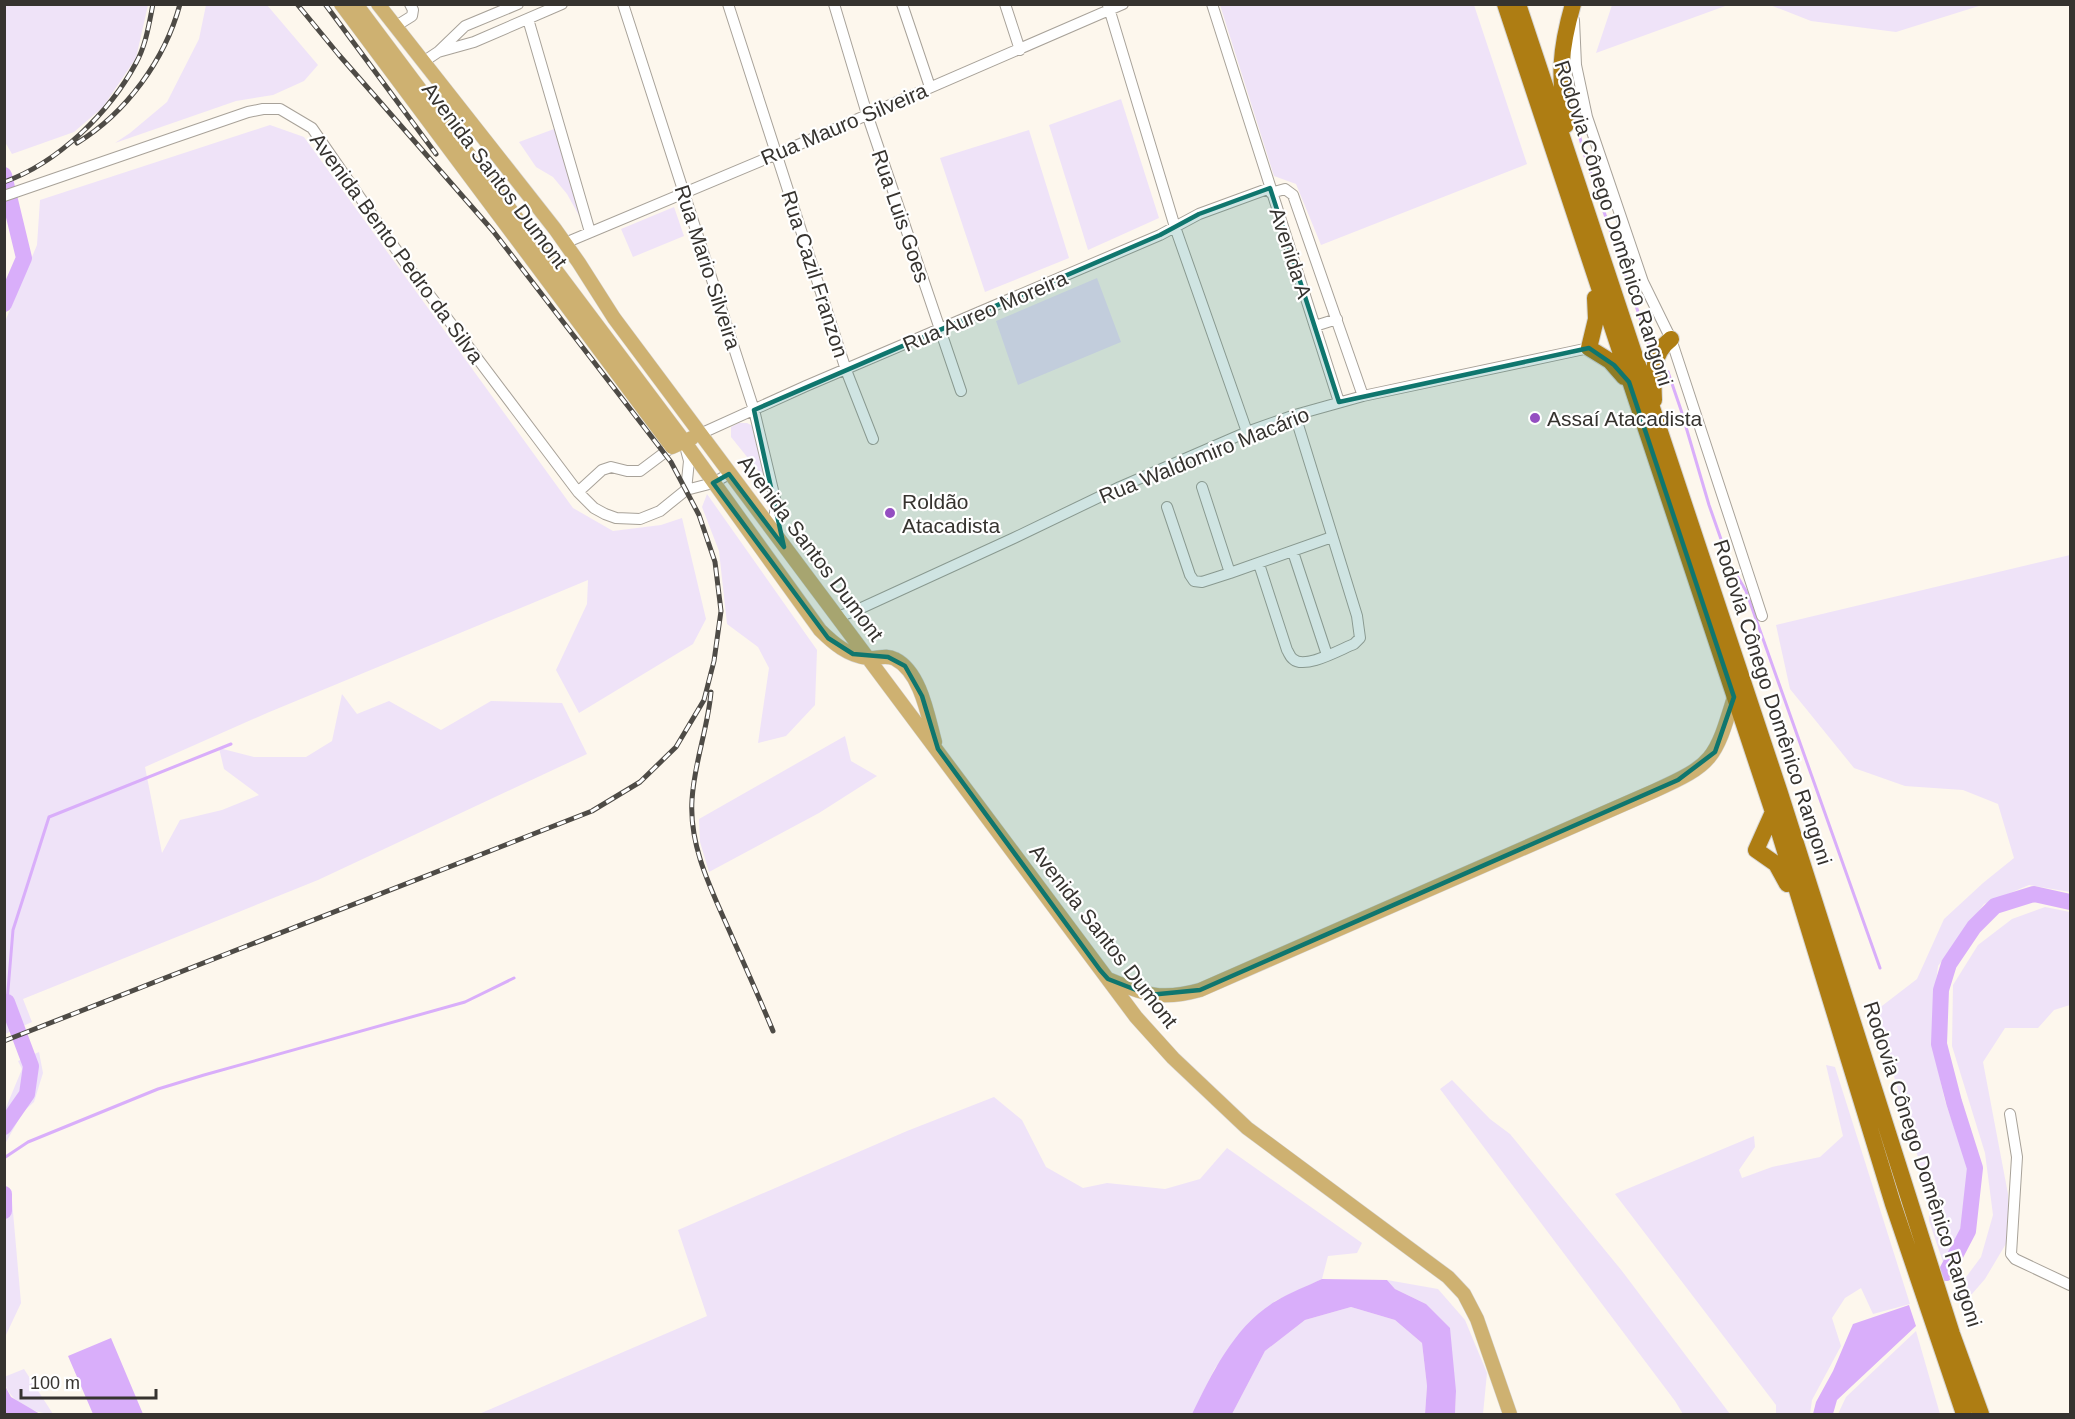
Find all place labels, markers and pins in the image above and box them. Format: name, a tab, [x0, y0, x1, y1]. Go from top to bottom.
place label: Assaí Atacadista	[1547, 407, 1703, 430]
marker: Assaí Atacadista	[1528, 411, 1542, 425]
place label: Roldão Atacadista	[902, 490, 1000, 537]
marker: Roldão Atacadista	[883, 506, 897, 520]

